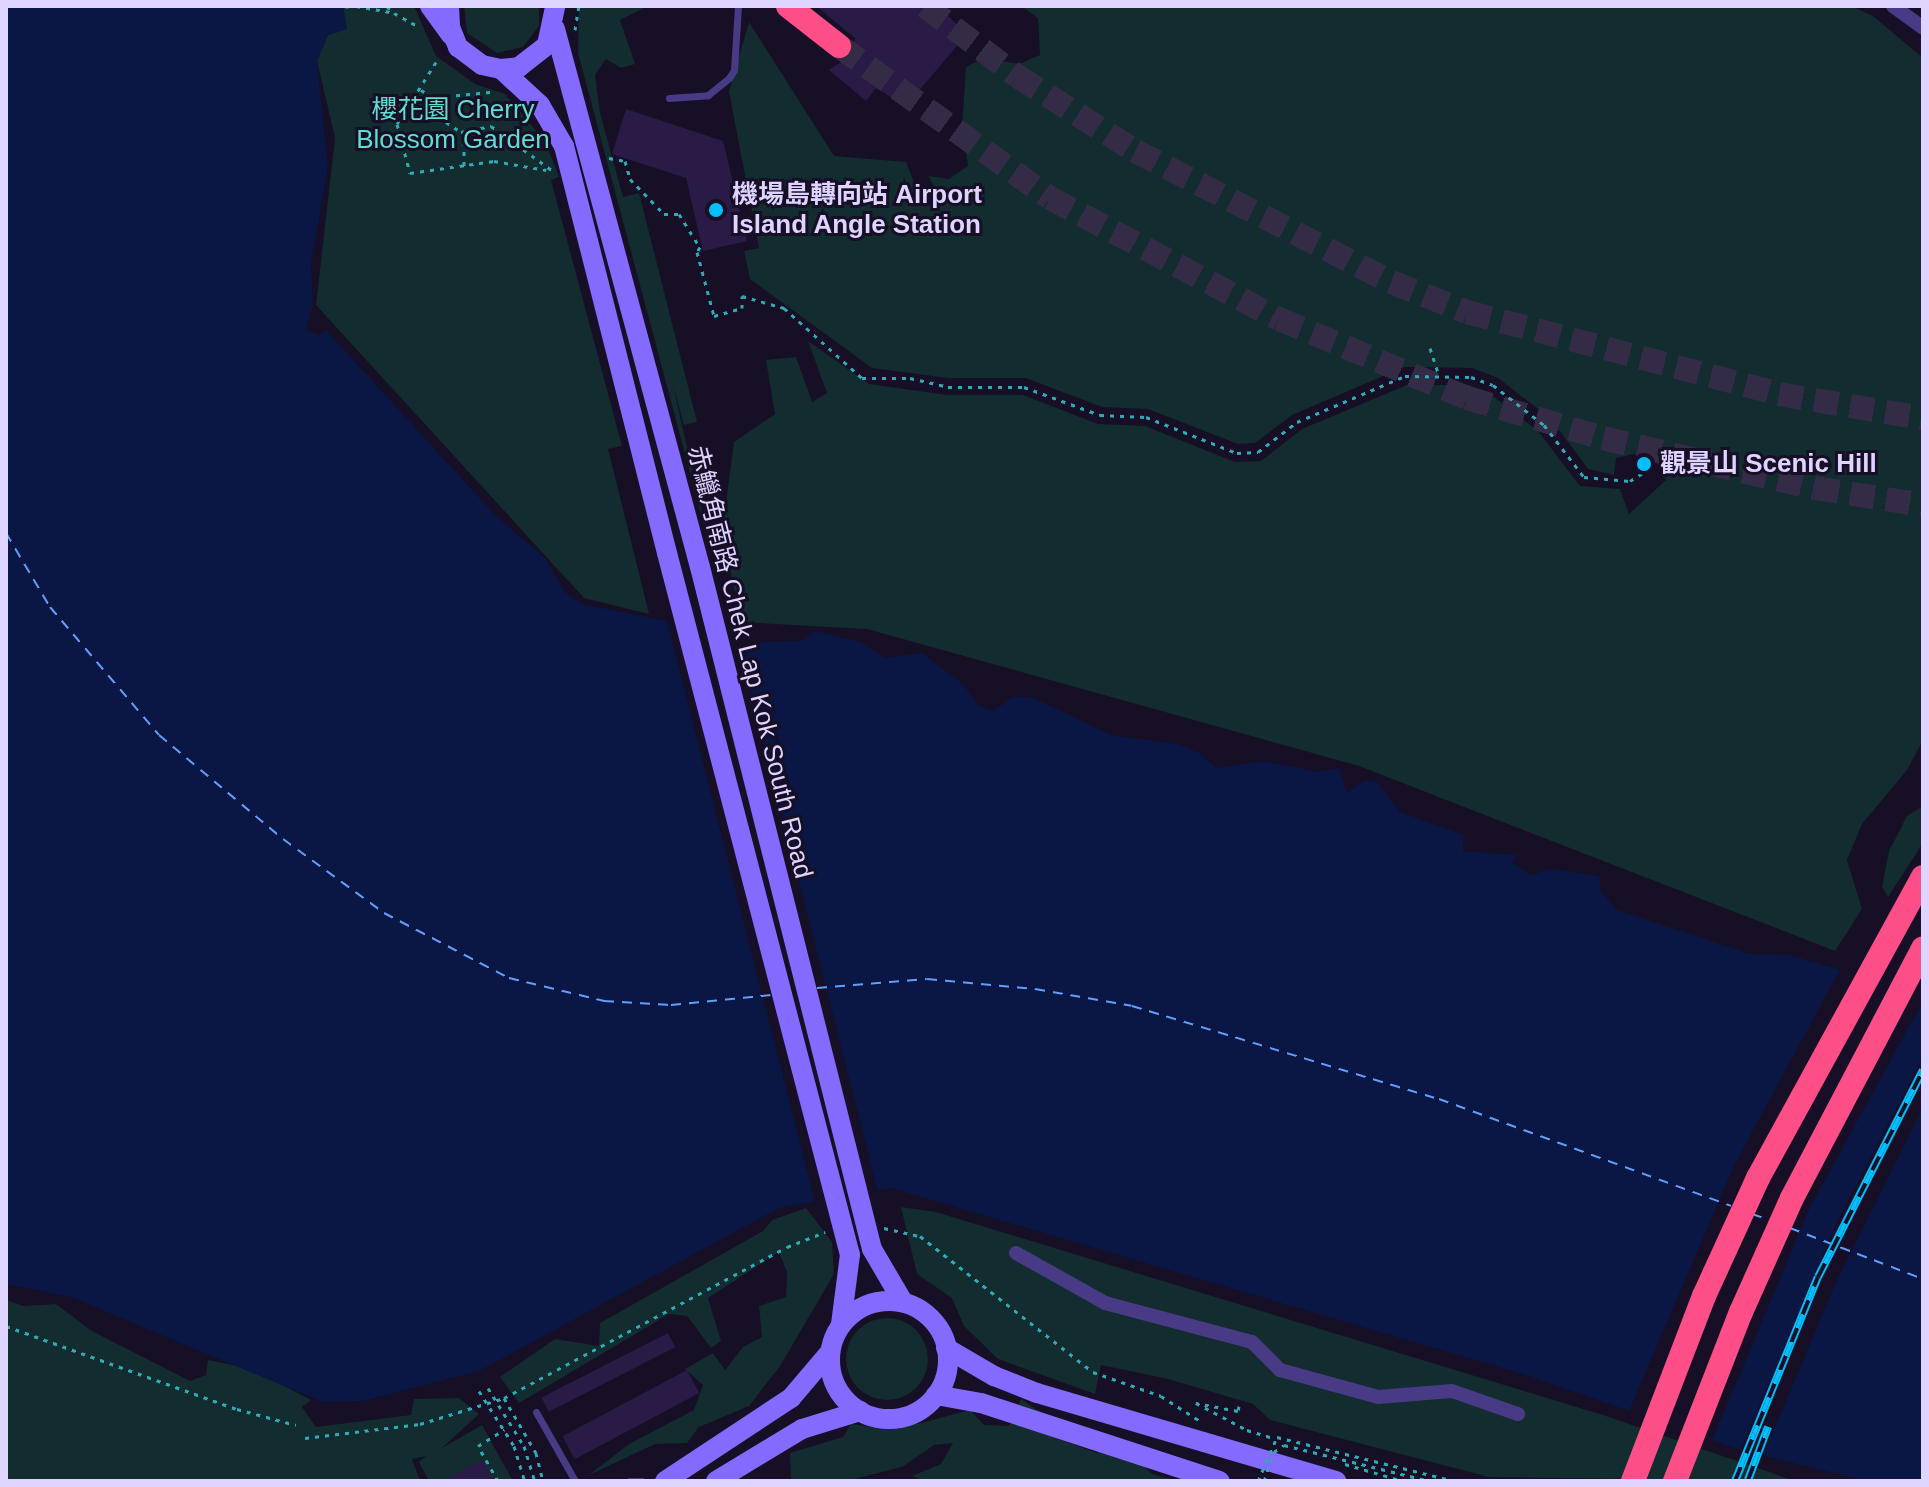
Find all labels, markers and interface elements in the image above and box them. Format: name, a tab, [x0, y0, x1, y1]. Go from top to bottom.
park label: 櫻花園 Cherry Blossom Garden	[356, 94, 550, 156]
place label: 機場島轉向站 Airport Island Angle Station	[732, 179, 982, 240]
marker: 機場島轉向站 Airport Island Angle Station	[707, 201, 725, 219]
street label: 赤鱲角南路 Chek Lap Kok South Road	[681, 442, 819, 882]
place label: 觀景山 Scenic Hill	[1660, 448, 1877, 480]
marker: 觀景山 Scenic Hill	[1635, 455, 1653, 473]

